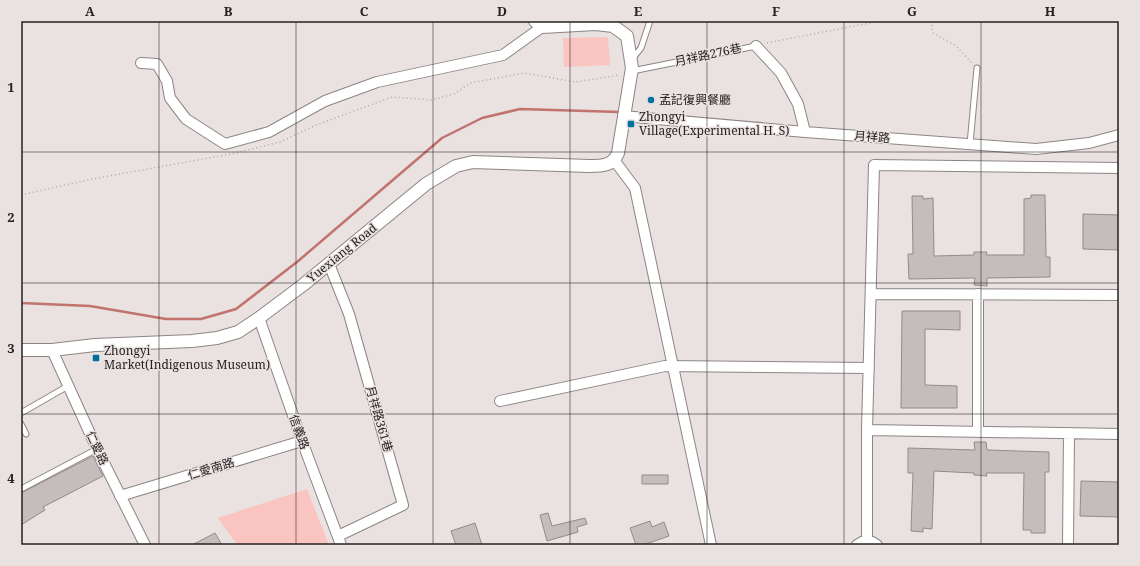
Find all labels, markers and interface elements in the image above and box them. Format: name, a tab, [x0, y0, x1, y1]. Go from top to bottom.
text: A	[85, 2, 95, 20]
text: B	[224, 2, 233, 20]
text: C	[360, 2, 369, 20]
text: D	[497, 2, 507, 20]
text: E	[634, 2, 643, 20]
text: F	[772, 2, 780, 20]
text: G	[907, 2, 917, 20]
text: H	[1045, 2, 1056, 20]
street label: 月祥路276巷	[673, 39, 743, 70]
text: 1	[7, 78, 15, 96]
place label: 孟記復興餐廳	[659, 91, 731, 108]
marker: 孟記復興餐廳	[646, 95, 656, 105]
place label: Zhongyi Village(Experimental H. S)	[639, 108, 790, 139]
marker: Zhongyi Village(Experimental H. S)	[626, 119, 636, 129]
street label: 月祥路	[853, 127, 891, 146]
text: 2	[7, 208, 15, 226]
street label: Yuexiang Road	[302, 219, 381, 287]
text: 3	[7, 339, 15, 357]
place label: Zhongyi Market(Indigenous Museum)	[104, 342, 270, 373]
marker: Zhongyi Market(Indigenous Museum)	[91, 353, 101, 363]
street label: 月祥路361巷	[362, 384, 397, 454]
street label: 信義路	[285, 412, 314, 452]
street label: 仁愛路	[82, 428, 113, 468]
street label: 仁愛南路	[185, 453, 236, 484]
text: 4	[7, 469, 15, 487]

